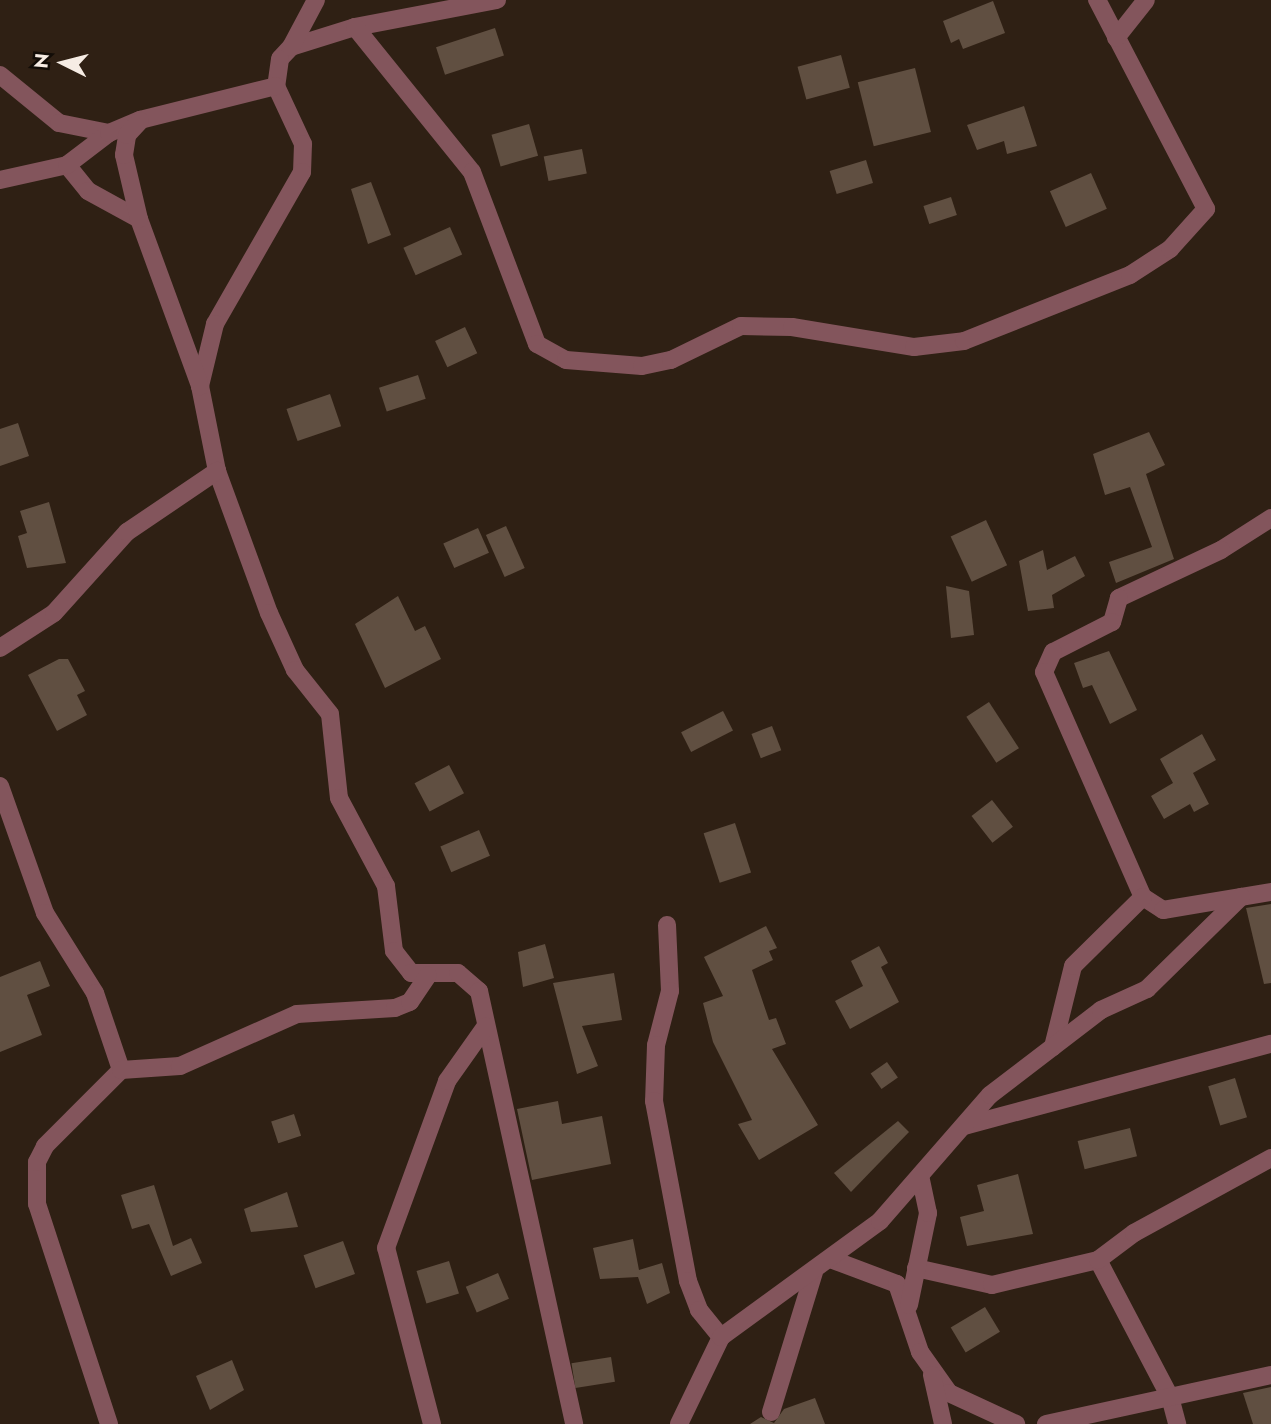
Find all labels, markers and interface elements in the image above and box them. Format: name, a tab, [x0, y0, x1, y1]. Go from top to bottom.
north arrow	[28, 28, 98, 98]
text: N	[27, 52, 56, 70]

